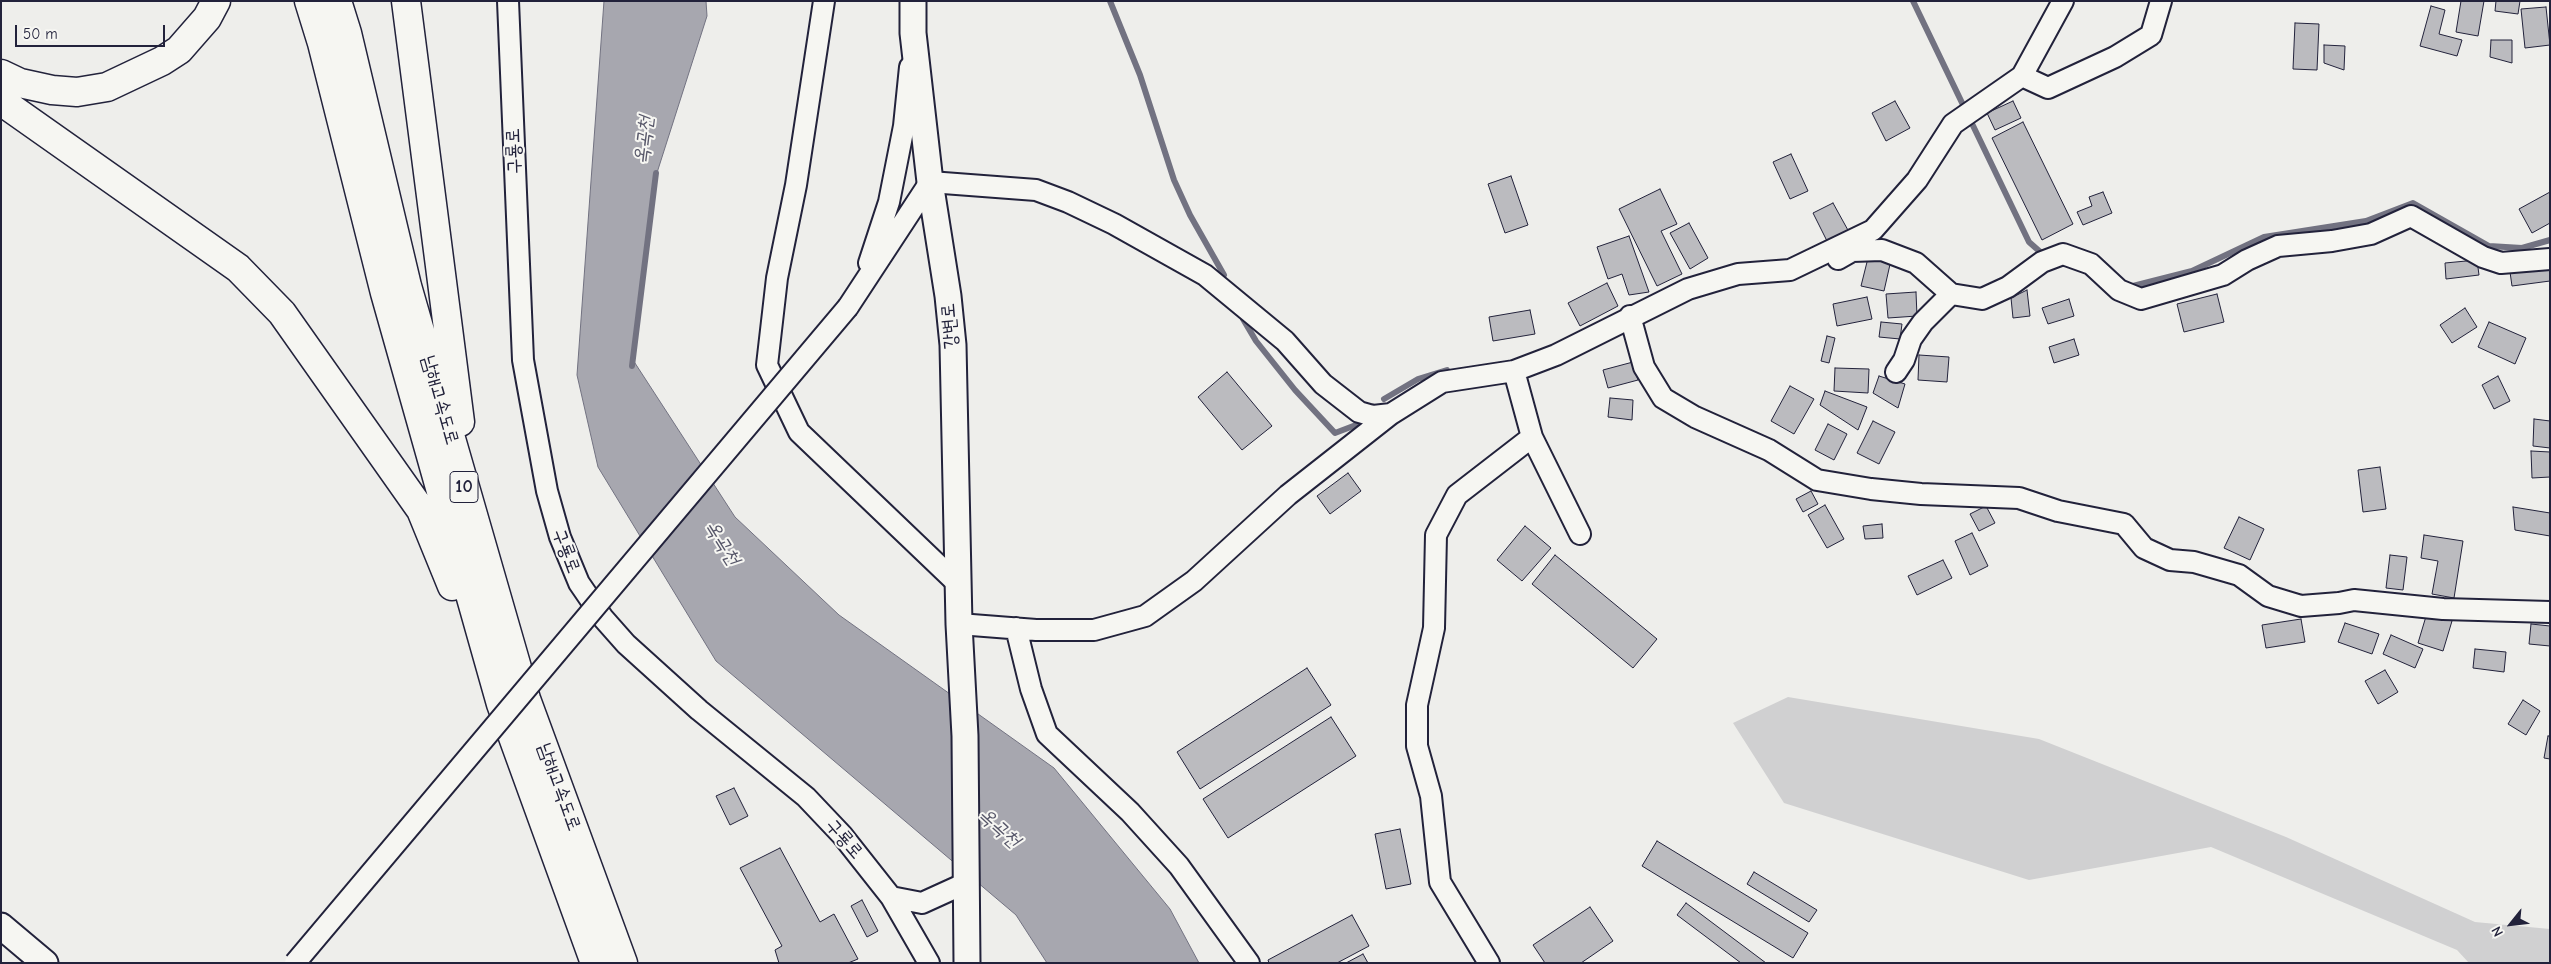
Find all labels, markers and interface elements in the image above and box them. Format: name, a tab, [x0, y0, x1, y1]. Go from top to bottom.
scale bar	[18, 15, 168, 47]
text: 50 m	[23, 25, 58, 43]
water label: 옥곡천	[629, 115, 659, 165]
street label: 구룡로	[502, 128, 526, 174]
street label: 강변로	[937, 302, 963, 350]
street label: 남해고속도로	[416, 353, 464, 447]
road number: 10	[450, 472, 478, 502]
water label: 옥곡천	[699, 516, 745, 570]
street label: 구룡로	[547, 526, 585, 576]
street label: 남해고속도로	[533, 740, 585, 834]
water label: 옥곡천	[973, 803, 1025, 853]
street label: 구룡로	[820, 814, 868, 864]
north arrow	[2486, 899, 2536, 949]
text: N	[2488, 923, 2507, 940]

